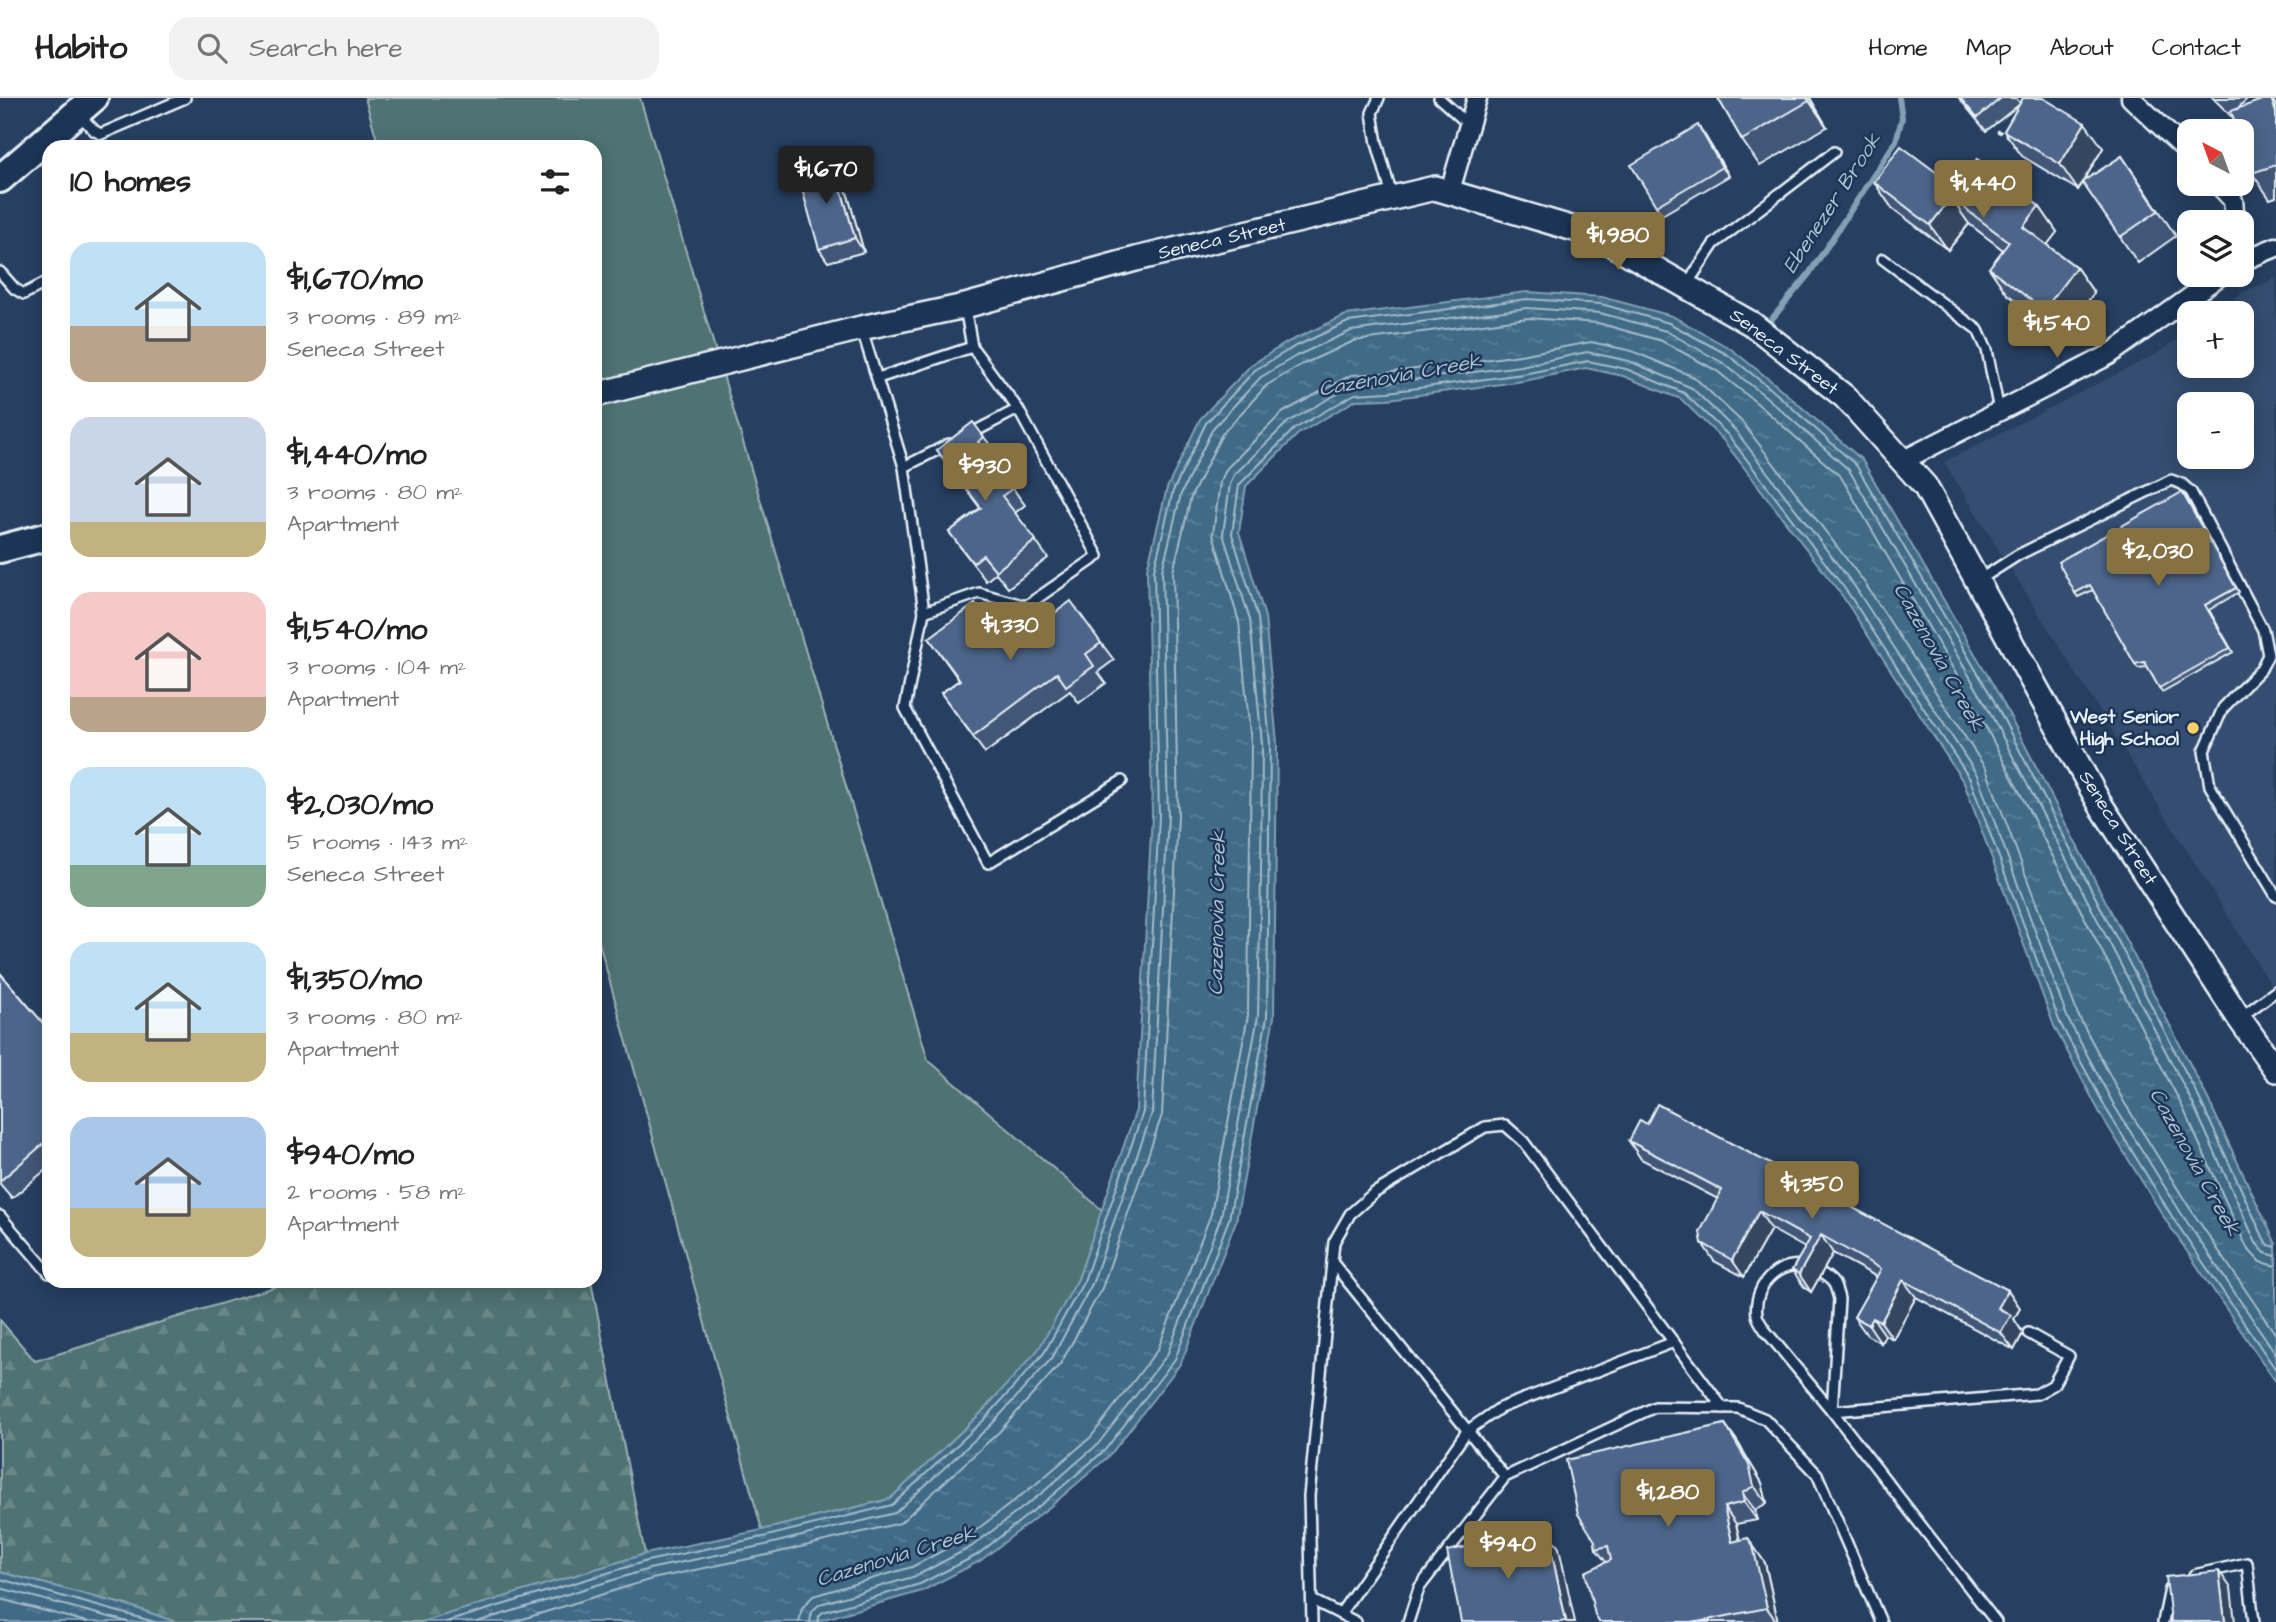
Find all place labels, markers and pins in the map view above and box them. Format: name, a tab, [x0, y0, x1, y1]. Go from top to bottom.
pin: $1,670	[769, 146, 883, 206]
pin: $1,440	[1926, 160, 2040, 220]
pin: $1,980	[1561, 212, 1675, 272]
pin: $1,540	[2000, 300, 2114, 360]
pin: $930	[944, 444, 1026, 503]
pin: $2,030	[2101, 528, 2215, 588]
pin: $1,330	[953, 602, 1067, 662]
place label: West Senior High School	[2069, 704, 2180, 754]
marker: West Senior High School	[2185, 720, 2201, 736]
pin: $1,350	[1755, 1162, 1869, 1221]
pin: $1,280	[1611, 1470, 1725, 1529]
pin: $940	[1467, 1522, 1549, 1581]

